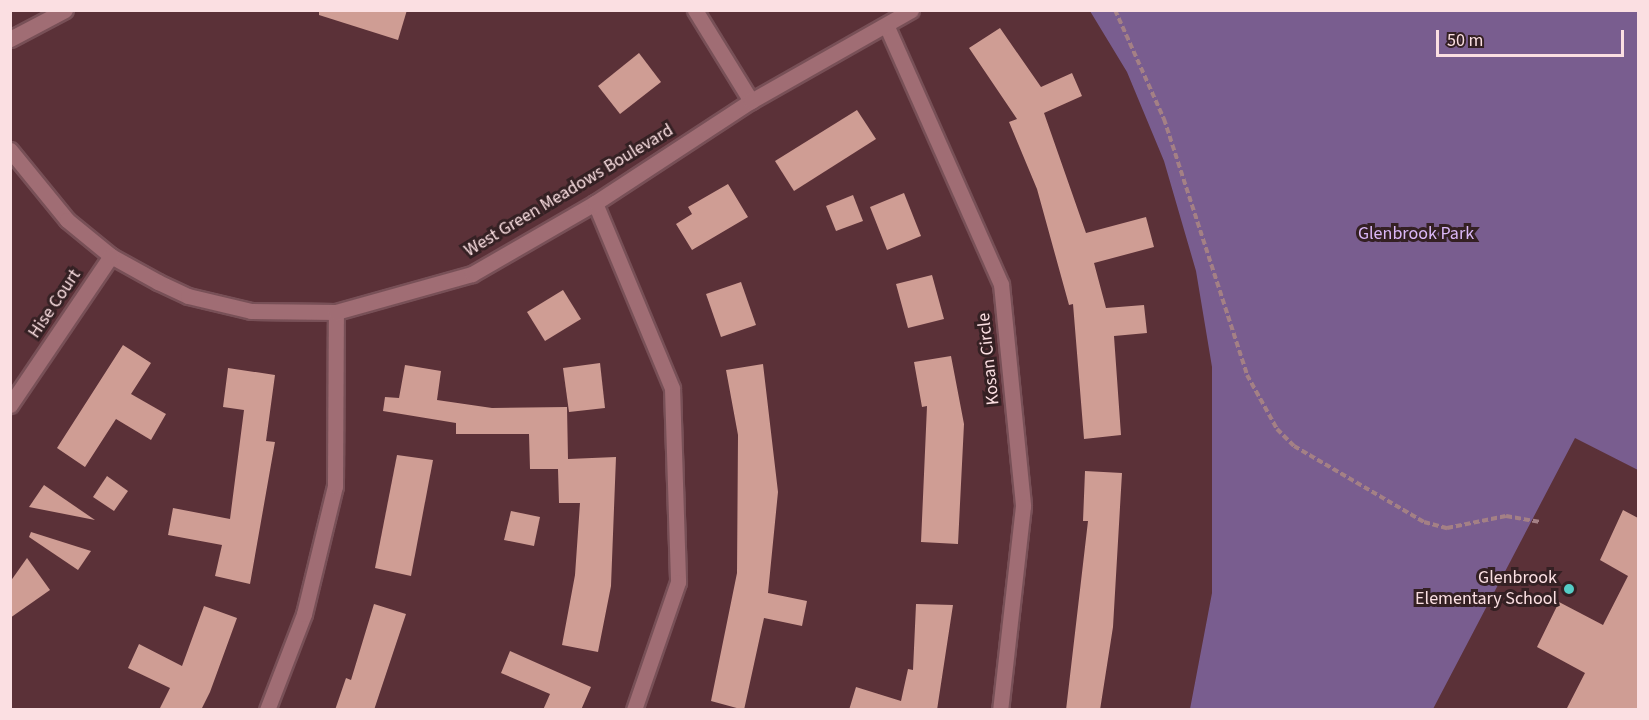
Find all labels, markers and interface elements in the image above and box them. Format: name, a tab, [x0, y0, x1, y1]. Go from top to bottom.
scale bar	[1439, 18, 1626, 56]
text: 50 m	[1447, 28, 1483, 53]
street label: West Green Meadows Boulevard	[461, 120, 677, 262]
park label: Glenbrook Park	[1358, 223, 1474, 245]
street label: Hise Court	[24, 265, 86, 343]
street label: Kosan Circle	[973, 312, 1005, 406]
place label: Glenbrook Elementary School	[1415, 568, 1557, 610]
marker: Glenbrook Elementary School	[1562, 582, 1576, 596]

